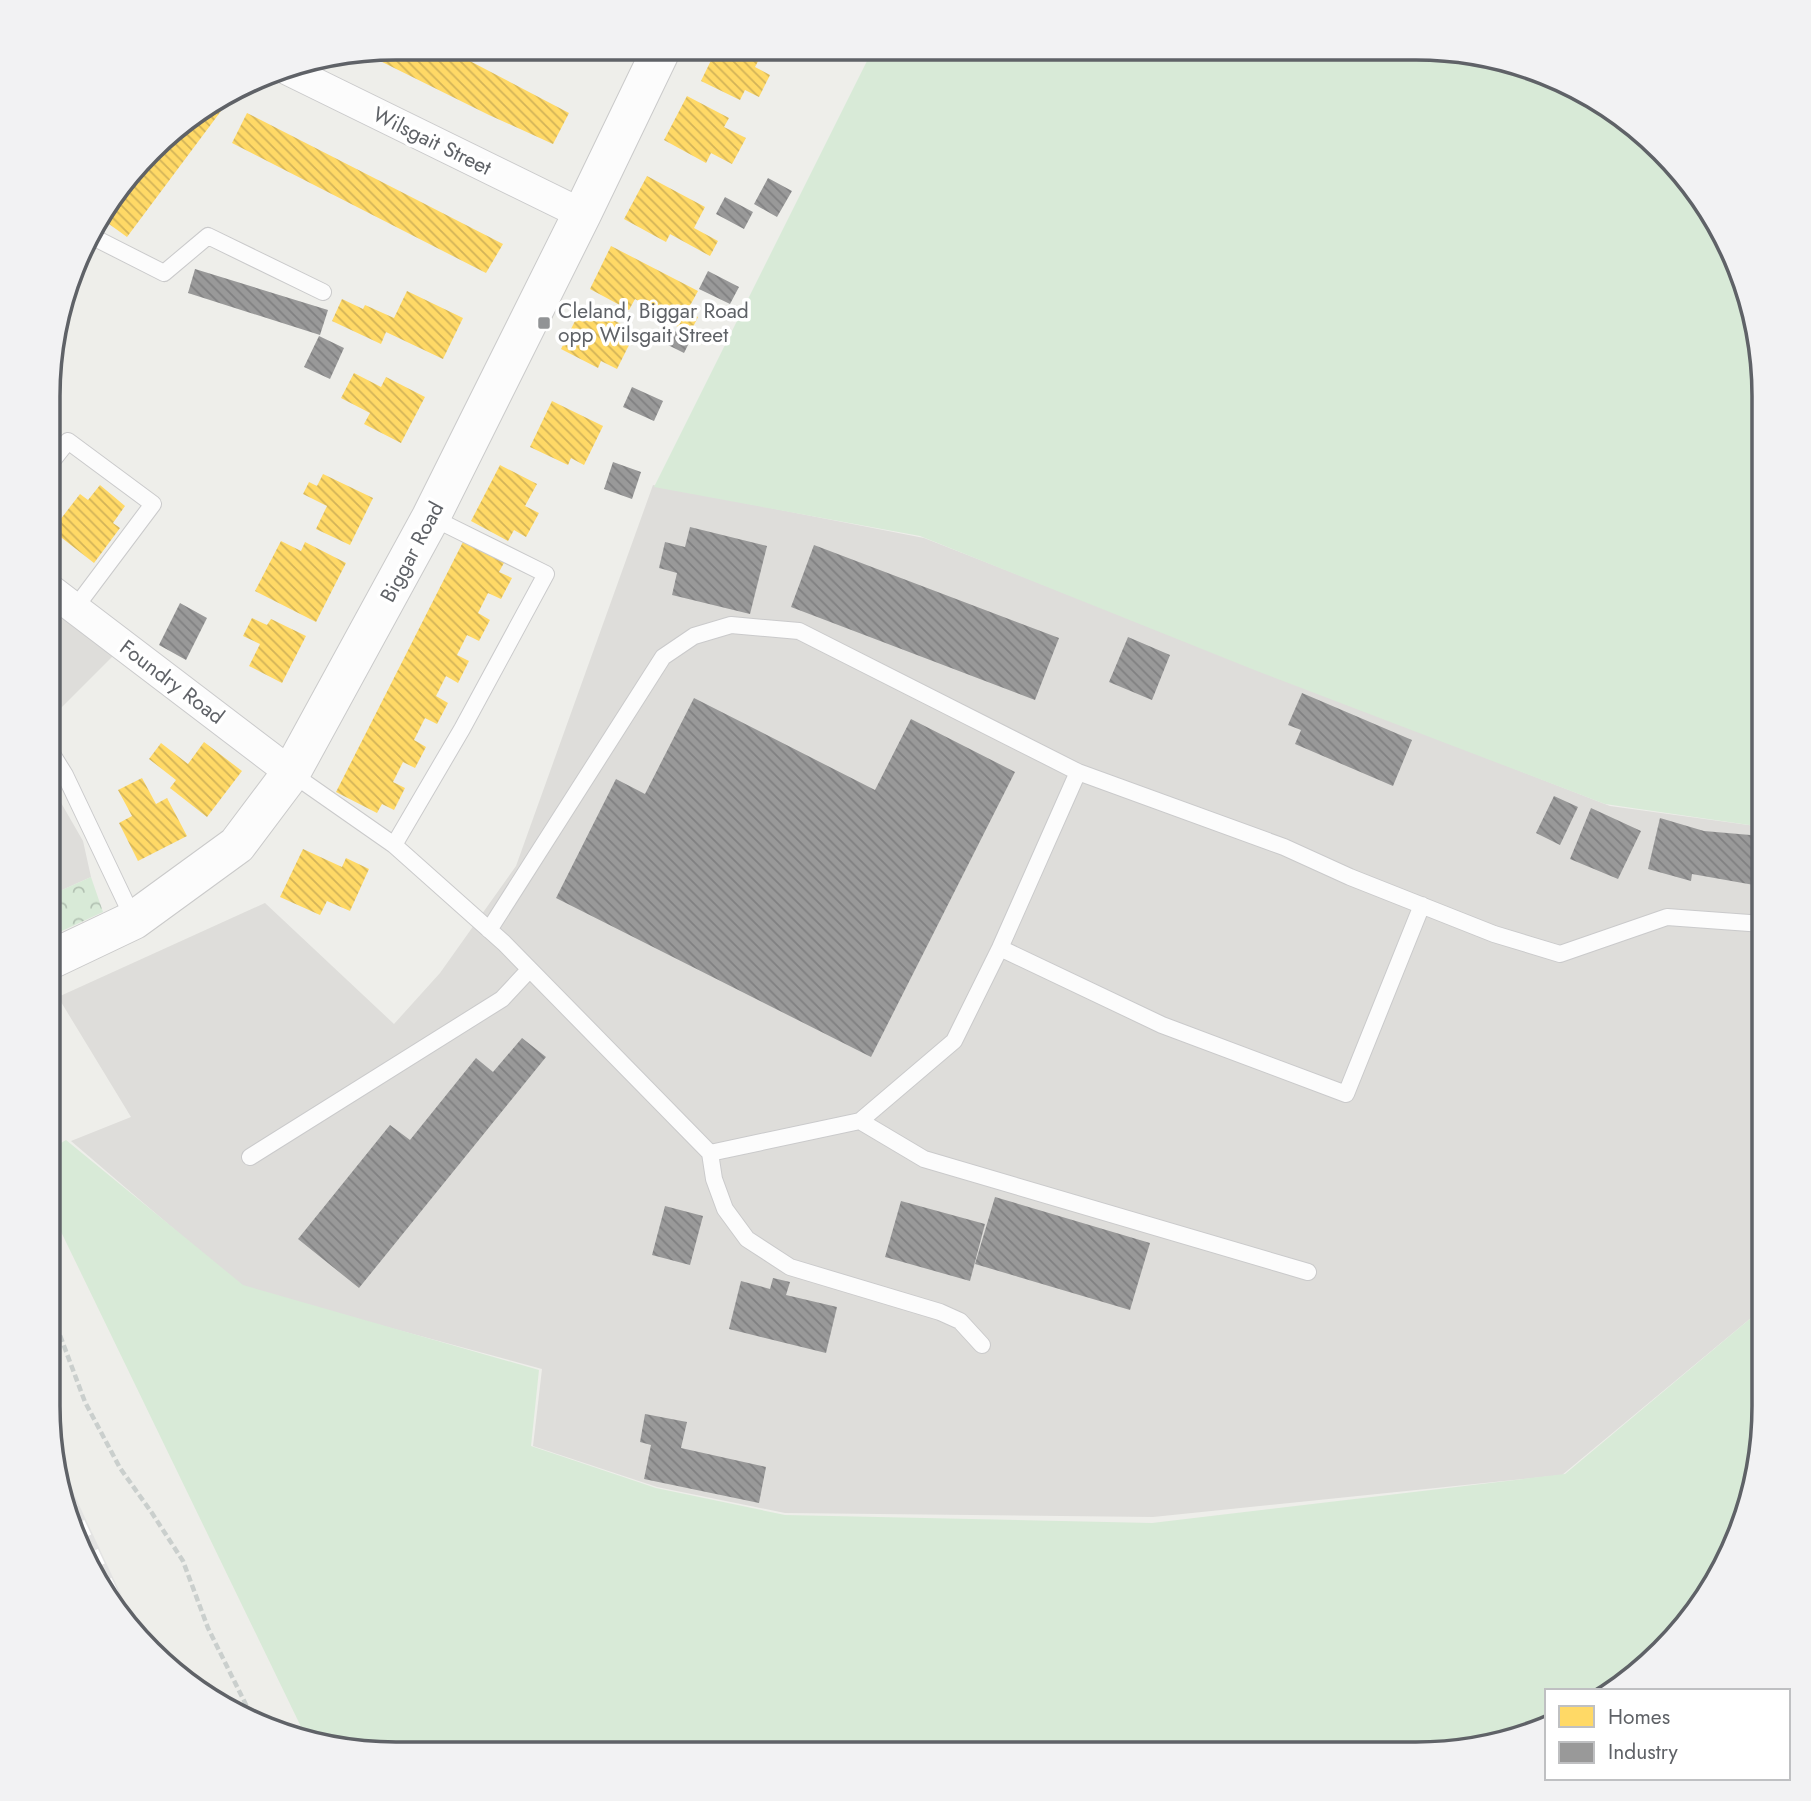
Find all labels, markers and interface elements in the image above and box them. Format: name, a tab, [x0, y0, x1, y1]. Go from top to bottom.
street label: Wilsgait Street	[368, 99, 496, 183]
place label: Cleland, Biggar Road opp Wilsgait Street	[558, 296, 749, 350]
marker: Cleland, Biggar Road opp Wilsgait Street	[536, 315, 552, 331]
street label: Biggar Road	[373, 496, 451, 608]
street label: Foundry Road	[113, 633, 231, 731]
legend	[1545, 1689, 1790, 1780]
text: Homes	[1608, 1702, 1670, 1732]
text: Industry	[1608, 1737, 1679, 1767]

